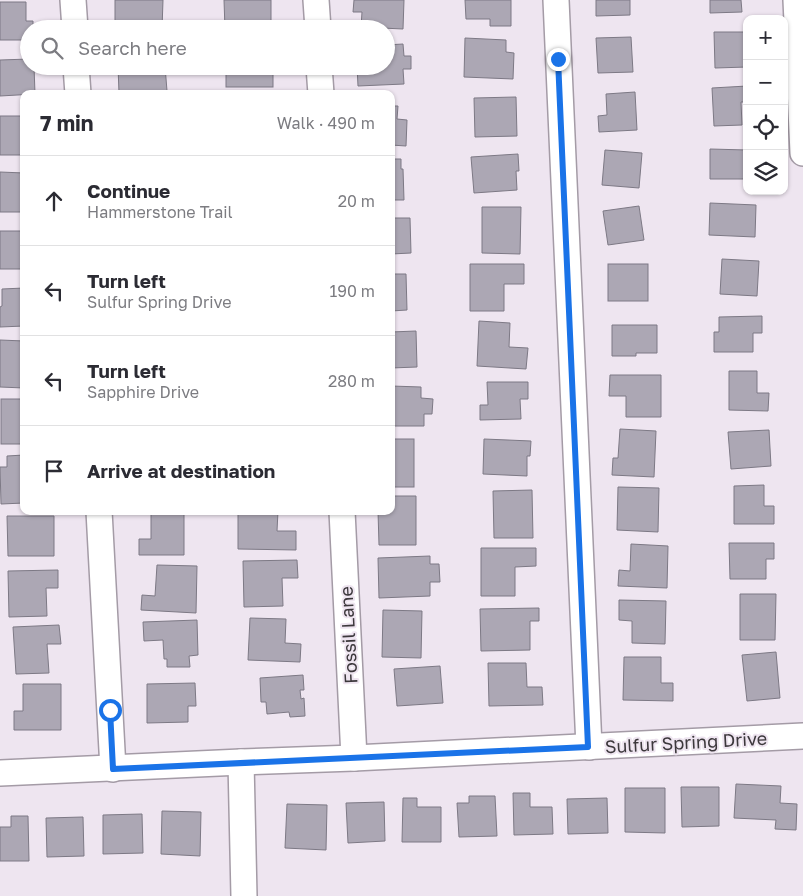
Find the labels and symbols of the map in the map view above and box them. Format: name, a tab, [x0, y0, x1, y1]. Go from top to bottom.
route end	[547, 48, 570, 71]
street label: Fossil Lane	[334, 586, 362, 684]
route start	[99, 699, 122, 722]
street label: Sulfur Spring Drive	[604, 727, 768, 757]

